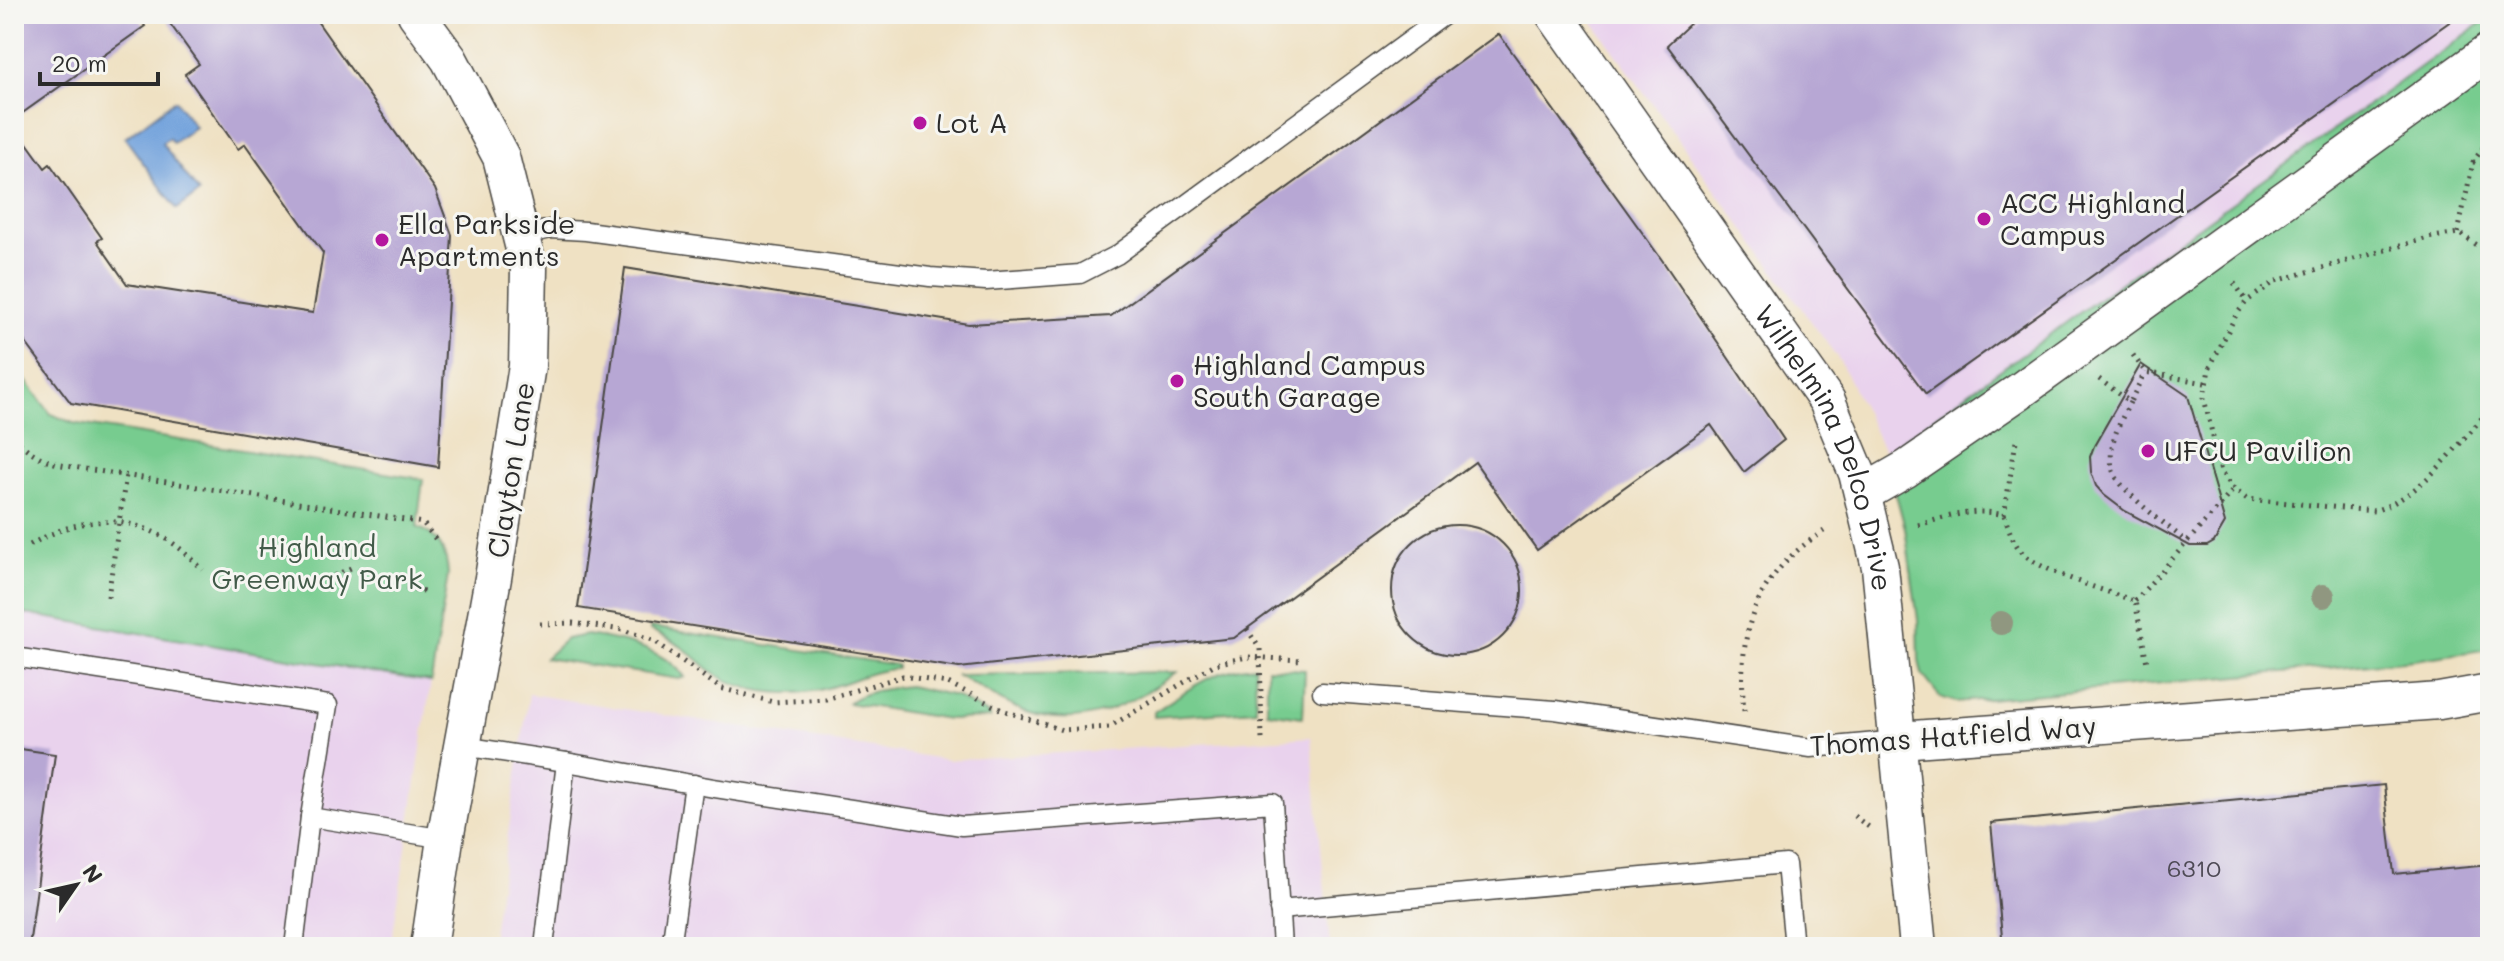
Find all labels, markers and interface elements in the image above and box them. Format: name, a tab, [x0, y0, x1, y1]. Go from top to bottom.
scale bar	[40, 36, 158, 86]
text: 20 m	[52, 47, 107, 78]
place label: Lot A	[936, 104, 1008, 140]
marker: Lot A	[911, 114, 929, 132]
place label: ACC Highland Campus	[2000, 184, 2185, 252]
place label: Ella Parkside Apartments	[398, 205, 575, 273]
marker: ACC Highland Campus	[1975, 210, 1993, 228]
marker: Ella Parkside Apartments	[373, 231, 391, 249]
street label: Wilhelmina Delco Drive	[1747, 297, 1901, 593]
place label: Highland Campus South Garage	[1193, 346, 1426, 414]
marker: Highland Campus South Garage	[1168, 372, 1186, 390]
street label: Clayton Lane	[478, 379, 542, 560]
place label: UFCU Pavilion	[2164, 432, 2352, 468]
marker: UFCU Pavilion	[2139, 442, 2157, 460]
park label: Highland Greenway Park	[211, 528, 423, 596]
street label: Thomas Hatfield Way	[1808, 707, 2097, 763]
north arrow	[36, 845, 116, 925]
house number: 6310	[2167, 852, 2221, 883]
text: N	[76, 859, 110, 889]

